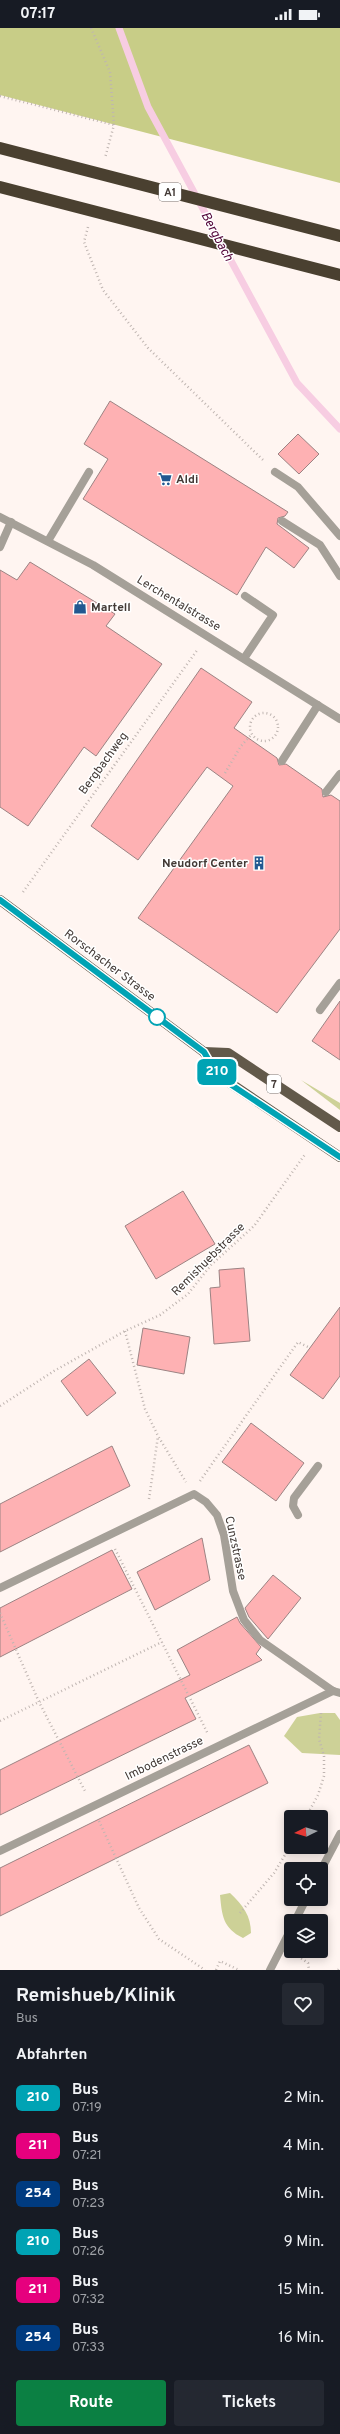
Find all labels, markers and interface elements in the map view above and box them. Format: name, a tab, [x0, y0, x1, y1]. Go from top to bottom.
text: 07:17	[20, 5, 55, 24]
road number: A1	[159, 183, 181, 201]
water label: Bergbach	[197, 209, 236, 264]
supermarket icon: Aldi	[157, 471, 173, 487]
place label: Aldi	[176, 472, 198, 488]
street label: Lerchentalstrasse	[133, 572, 224, 635]
shop icon: Martell	[72, 599, 88, 615]
place label: Martell	[91, 600, 131, 616]
street label: Bergbachweg	[76, 729, 132, 798]
building icon: Neudorf Center	[251, 855, 267, 871]
place label: Neudorf Center	[162, 856, 248, 872]
street label: Rorschacher Strasse	[61, 926, 158, 1005]
unlabelled marker	[148, 1008, 166, 1026]
line badge: 210	[194, 1059, 240, 1085]
text: 210	[205, 1063, 229, 1080]
road number: 7	[267, 1075, 281, 1093]
street label: Remishuebstrasse	[169, 1220, 249, 1300]
street label: Cunzstrasse	[220, 1515, 250, 1582]
street label: Imbodenstrasse	[123, 1733, 206, 1785]
north arrow	[284, 1810, 328, 1854]
map controls	[284, 1810, 328, 1958]
button: locate	[284, 1862, 328, 1906]
button: layers	[284, 1914, 328, 1958]
button: heart	[282, 1983, 324, 2025]
text: Remishueb/Klinik	[16, 1984, 176, 2008]
text: Bus	[16, 2011, 38, 2027]
text: Abfahrten	[16, 2046, 87, 2065]
text: Bus	[72, 2081, 99, 2100]
text: 210	[26, 2089, 50, 2106]
text: 2 Min.	[284, 2089, 324, 2108]
text: 07:19	[72, 2100, 102, 2116]
text: Bus	[72, 2129, 99, 2148]
text: 211	[28, 2137, 48, 2154]
text: 4 Min.	[283, 2137, 324, 2156]
text: 07:21	[72, 2148, 102, 2164]
text: Bus	[72, 2177, 99, 2196]
text: 254	[25, 2185, 51, 2202]
text: 6 Min.	[284, 2185, 324, 2204]
text: 07:23	[72, 2196, 105, 2212]
text: Bus	[72, 2225, 99, 2244]
text: 210	[26, 2233, 50, 2250]
text: 9 Min.	[284, 2233, 324, 2252]
text: 07:26	[72, 2244, 105, 2260]
text: Bus	[72, 2273, 99, 2292]
text: 211	[28, 2281, 48, 2298]
text: 15 Min.	[278, 2281, 324, 2300]
text: 07:32	[72, 2292, 105, 2308]
text: Bus	[72, 2321, 99, 2340]
text: 254	[25, 2329, 51, 2346]
text: 16 Min.	[278, 2329, 324, 2348]
text: 07:33	[72, 2340, 105, 2356]
button: Route	[16, 2380, 166, 2426]
button: Tickets	[174, 2380, 324, 2426]

